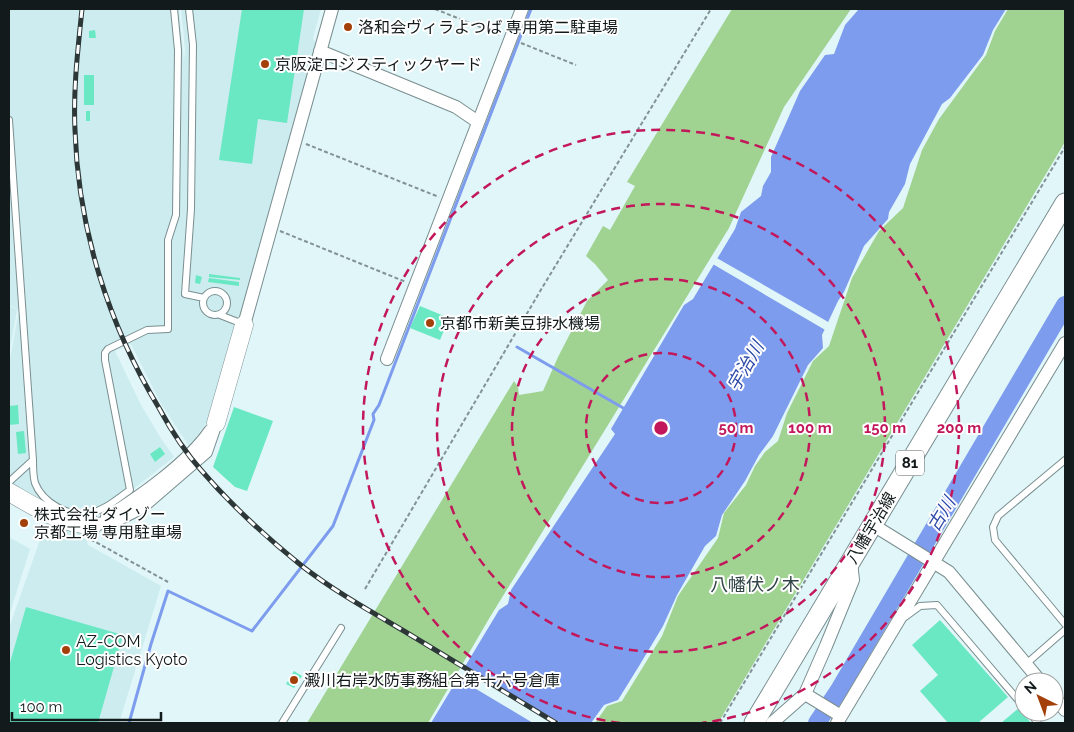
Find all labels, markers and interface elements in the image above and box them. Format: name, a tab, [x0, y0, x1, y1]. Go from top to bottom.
place label: 洛和会ヴィラよつば 専用第二駐車場	[358, 18, 618, 37]
marker: 洛和会ヴィラよつば 専用第二駐車場	[342, 21, 354, 33]
place label: 京阪淀ロジスティックヤード	[275, 55, 482, 74]
marker: 京阪淀ロジスティックヤード	[259, 58, 271, 70]
place label: 京都市新美豆排水機場	[440, 314, 600, 333]
marker: 京都市新美豆排水機場	[424, 317, 436, 329]
water label: 宇治川	[722, 336, 769, 395]
centre of rings	[652, 419, 670, 437]
text: 50 m	[718, 419, 754, 437]
text: 100 m	[788, 419, 832, 437]
text: 150 m	[864, 419, 906, 437]
text: 200 m	[937, 419, 981, 437]
road number: 81	[896, 450, 924, 476]
street label: 八幡宇治線	[842, 489, 900, 567]
water label: 古川	[923, 491, 960, 535]
place label: 株式会社 ダイゾー 京都工場 専用駐車場	[34, 505, 182, 542]
marker: 株式会社 ダイゾー 京都工場 専用駐車場	[18, 517, 30, 529]
district label: 八幡伏ノ木	[710, 574, 800, 595]
place label: AZ-COM Logistics Kyoto	[76, 632, 187, 669]
marker: AZ-COM Logistics Kyoto	[60, 644, 72, 656]
place label: 澱川右岸水防事務組合第十六号倉庫	[304, 671, 560, 690]
north arrow	[1014, 672, 1064, 722]
marker: 澱川右岸水防事務組合第十六号倉庫	[288, 674, 300, 686]
text: N	[1021, 678, 1040, 697]
scale bar	[12, 690, 161, 722]
text: 100 m	[20, 698, 62, 716]

